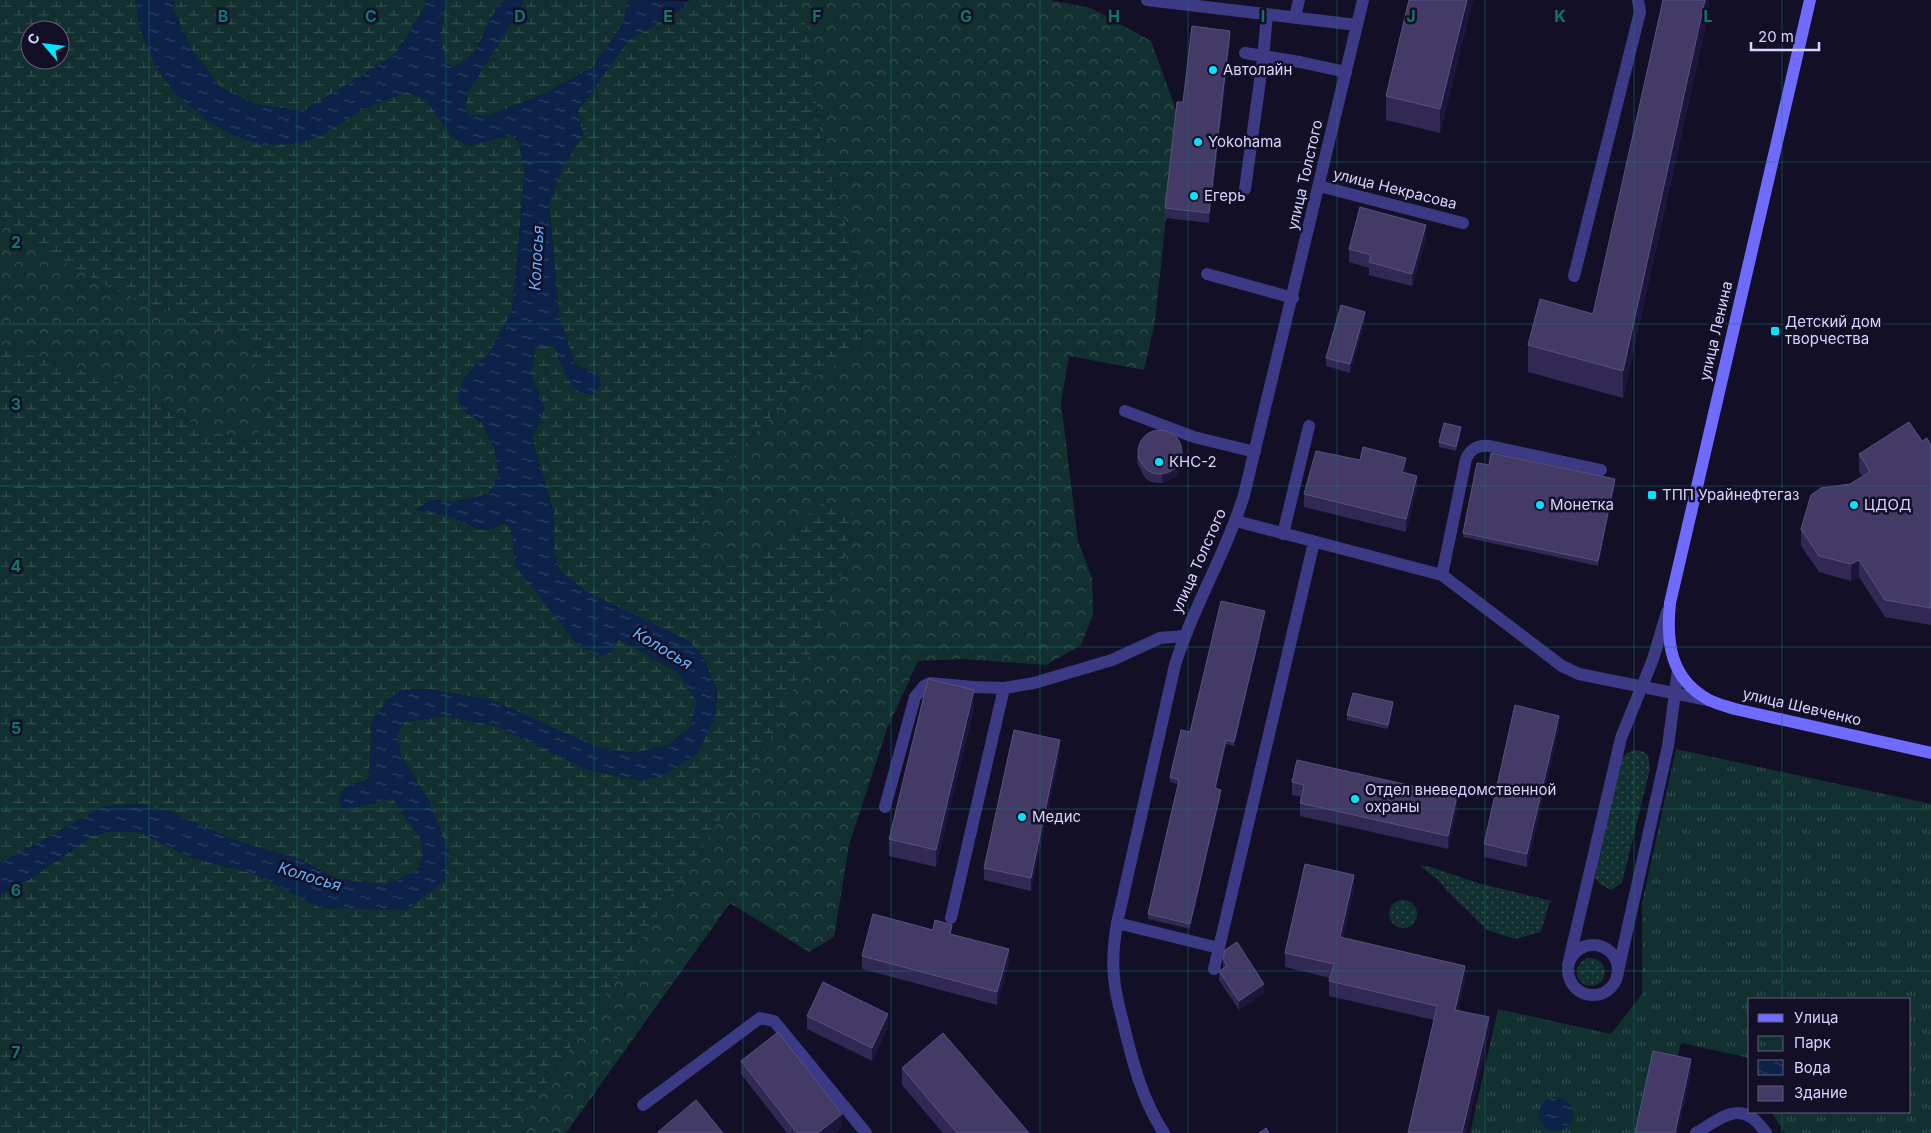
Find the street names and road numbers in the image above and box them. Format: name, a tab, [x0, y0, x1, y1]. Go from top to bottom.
street label: улица Толстого	[1283, 118, 1326, 232]
street label: улица Некрасова	[1331, 164, 1459, 213]
street label: улица Ленина	[1695, 279, 1736, 383]
street label: улица Толстого	[1167, 506, 1230, 616]
street label: улица Шевченко	[1741, 684, 1863, 729]

